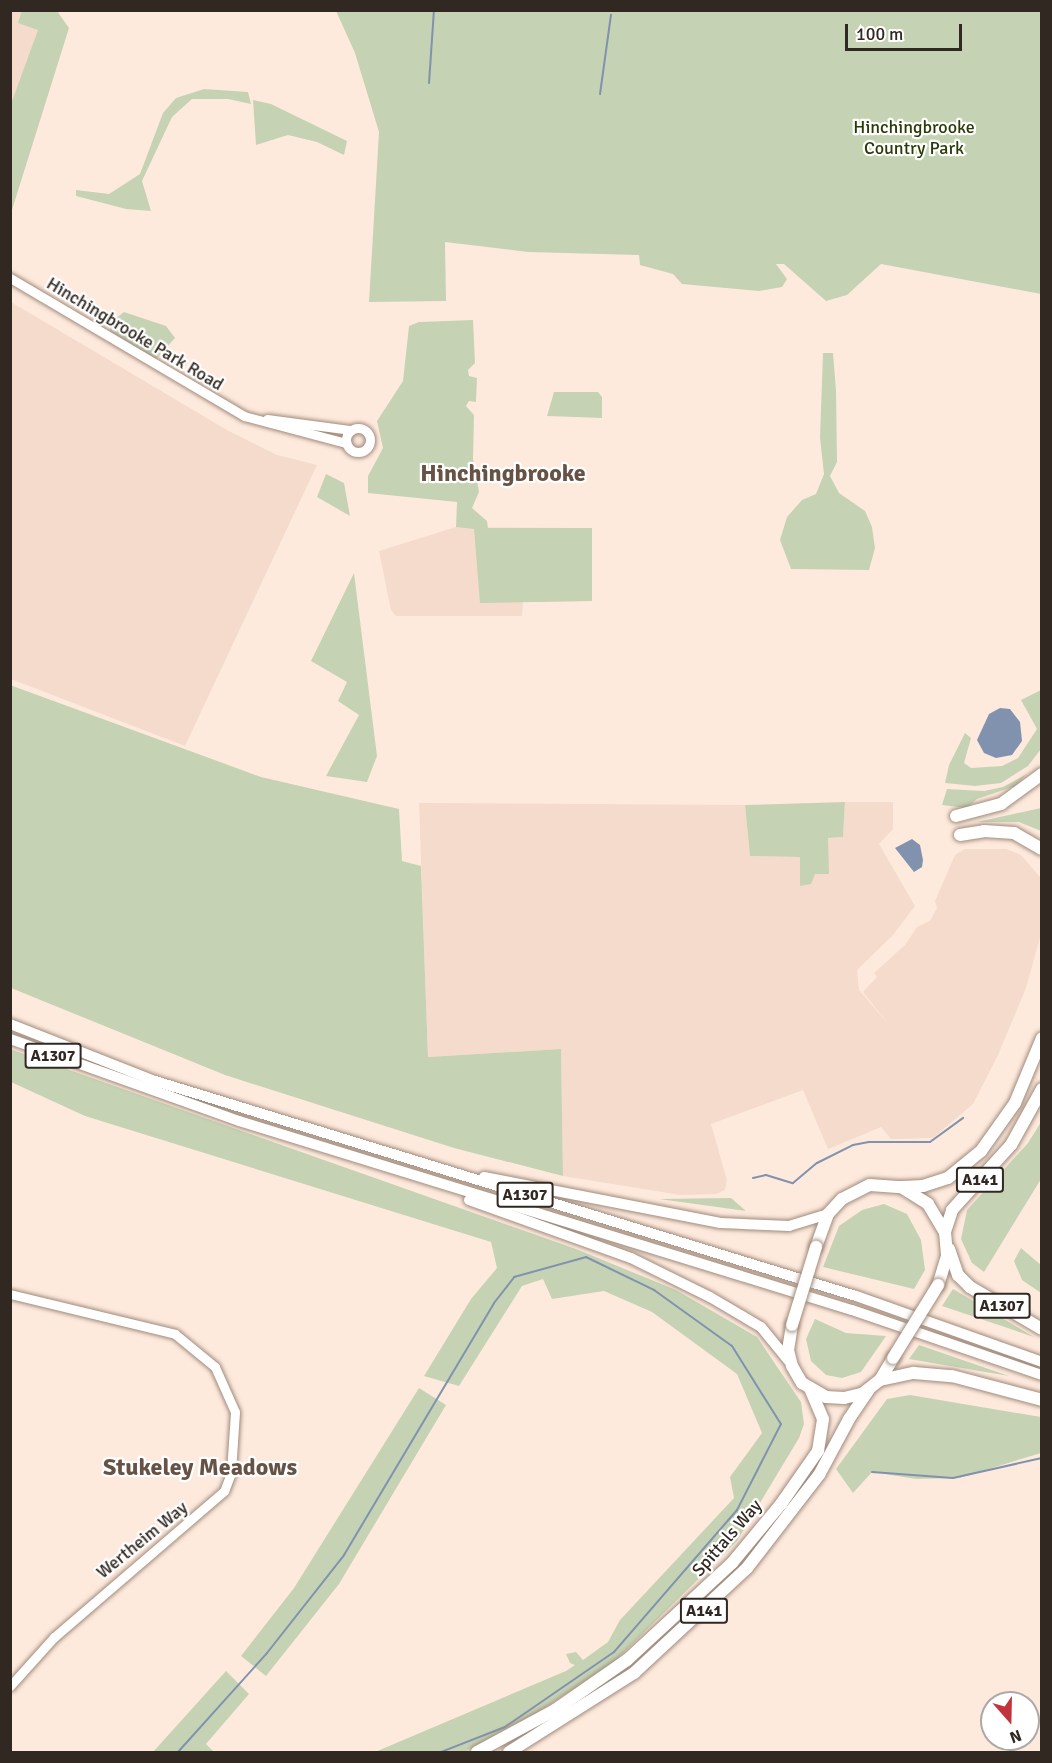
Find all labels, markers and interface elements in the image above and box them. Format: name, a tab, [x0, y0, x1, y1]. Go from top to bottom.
scale bar	[848, 12, 965, 50]
text: 100 m	[856, 23, 903, 45]
park label: Hinchingbrooke Country Park	[853, 117, 975, 160]
street label: Hinchingbrooke Park Road	[43, 273, 227, 395]
district label: Hinchingbrooke	[420, 460, 586, 488]
road number: A1307	[25, 1043, 82, 1069]
road number: A141	[954, 1167, 1006, 1193]
road number: A1307	[496, 1182, 554, 1208]
road number: A1307	[974, 1293, 1030, 1319]
district label: Stukeley Meadows	[103, 1454, 297, 1482]
street label: Spittals Way	[688, 1495, 766, 1581]
street label: Wertheim Way	[92, 1497, 192, 1583]
road number: A141	[678, 1598, 730, 1624]
north arrow	[980, 1691, 1040, 1751]
text: N	[1007, 1725, 1024, 1747]

